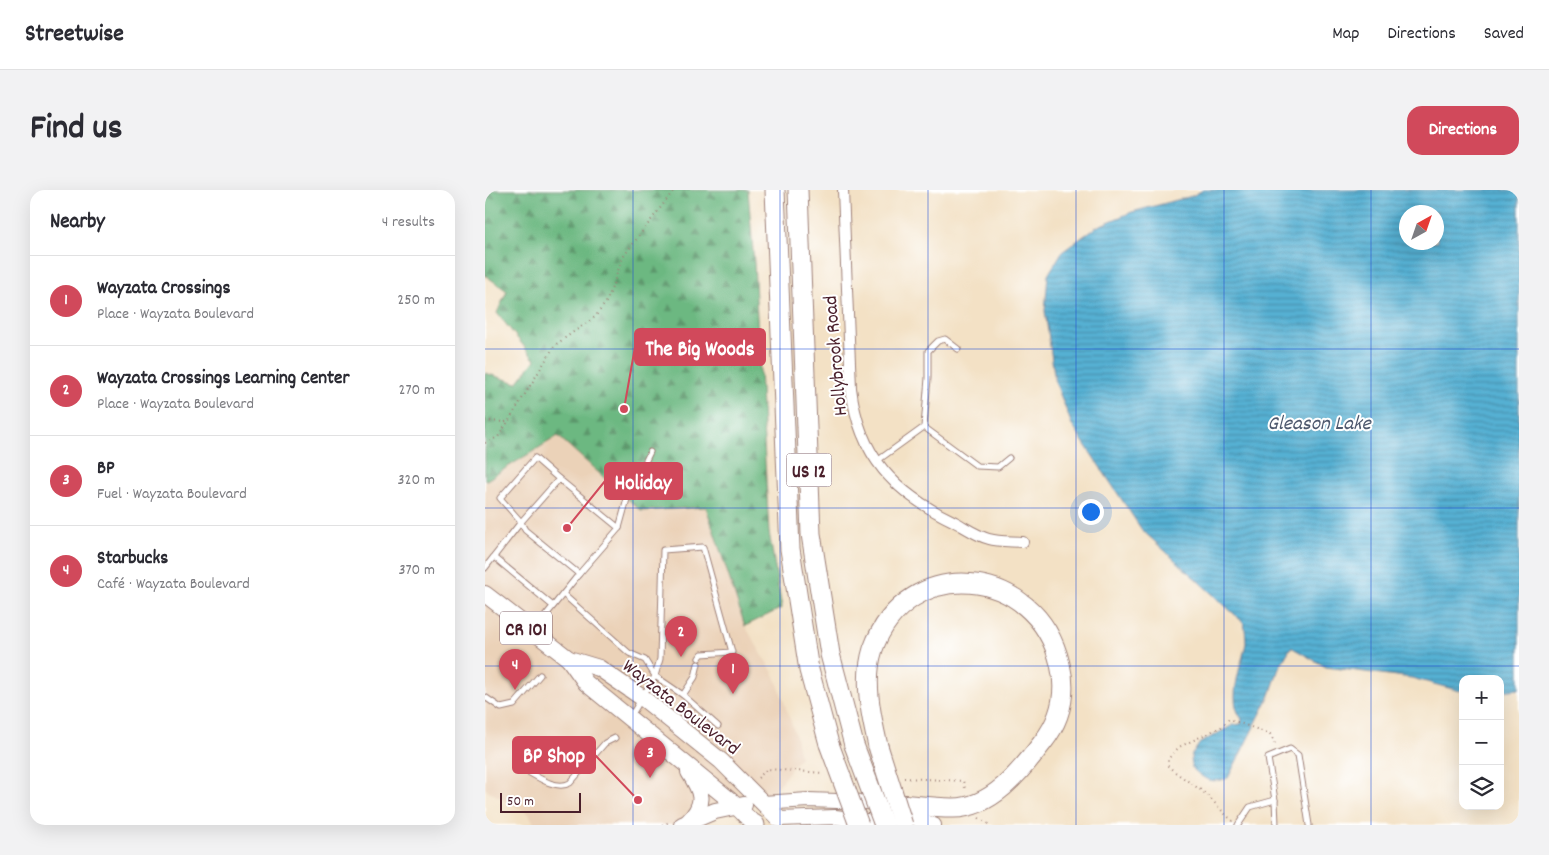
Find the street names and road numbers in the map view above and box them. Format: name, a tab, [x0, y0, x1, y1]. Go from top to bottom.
street label: Hollybrook Road	[818, 294, 856, 417]
road number: US 12	[787, 454, 831, 486]
road number: CR 101	[500, 612, 552, 644]
street label: Wayzata Boulevard	[615, 654, 745, 763]

